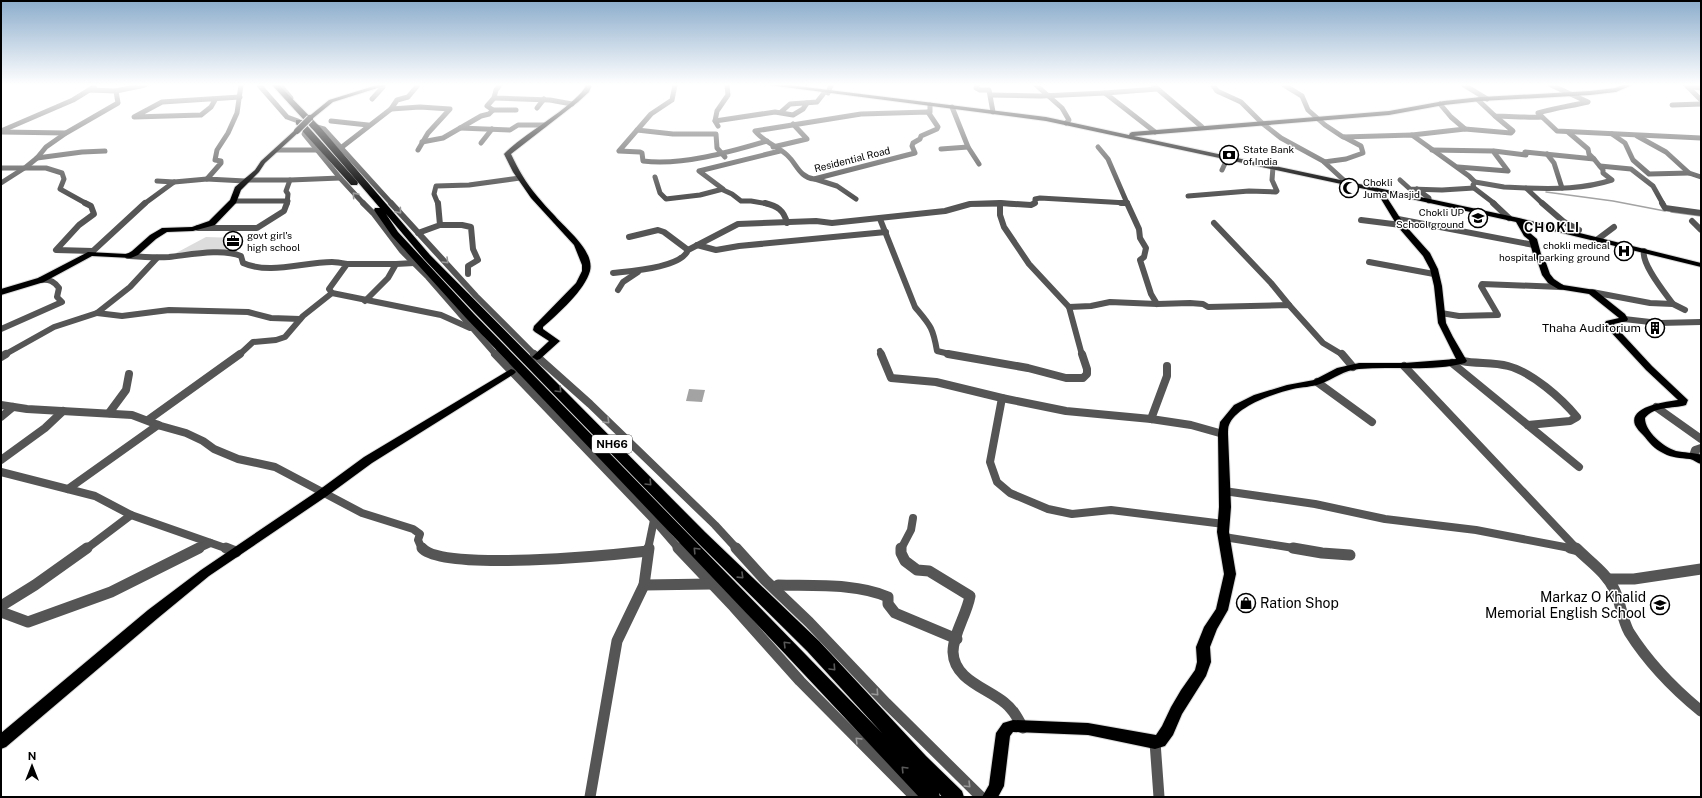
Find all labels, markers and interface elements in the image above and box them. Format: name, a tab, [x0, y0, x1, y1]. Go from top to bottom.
place label: State Bank of India	[1243, 143, 1294, 167]
street label: Residential Road	[813, 144, 891, 174]
bank icon: State Bank of India	[1218, 144, 1240, 166]
place label: Chokli Juma Masjid	[1363, 176, 1420, 200]
mosque icon: Chokli Juma Masjid	[1338, 177, 1360, 199]
one-way arrow	[352, 192, 360, 200]
place label: Chokli UP School ground	[1396, 206, 1465, 230]
one-way arrow	[395, 207, 402, 214]
school or university icon: Chokli UP School ground	[1467, 207, 1489, 229]
district label: CHOKLI	[1524, 220, 1580, 235]
place label: govt girl's high school	[247, 229, 300, 253]
office icon: govt girl's high school	[222, 230, 244, 252]
place label: chokli medical hospital parking ground	[1499, 239, 1610, 263]
hospital icon: chokli medical hospital parking ground	[1613, 240, 1635, 262]
one-way arrow	[441, 256, 449, 264]
building icon: Thaha Auditorium	[1644, 317, 1666, 339]
place label: Thaha Auditorium	[1542, 321, 1641, 335]
one-way arrow	[554, 385, 562, 393]
one-way arrow	[603, 416, 610, 423]
road number: NH66	[592, 435, 632, 453]
one-way arrow	[645, 478, 652, 486]
one-way arrow	[693, 547, 701, 555]
one-way arrow	[736, 571, 744, 578]
place label: Markaz O Khalid Memorial English School	[1485, 589, 1646, 621]
shop icon: Ration Shop	[1235, 592, 1257, 614]
school or university icon: Markaz O Khalid Memorial English School	[1649, 594, 1671, 616]
place label: Ration Shop	[1260, 595, 1339, 611]
one-way arrow	[783, 641, 791, 649]
one-way arrow	[828, 663, 835, 670]
one-way arrow	[871, 688, 879, 696]
one-way arrow	[855, 737, 863, 745]
north arrow	[12, 746, 52, 786]
text: N	[28, 750, 36, 762]
one-way arrow	[901, 766, 909, 774]
one-way arrow	[963, 780, 971, 788]

